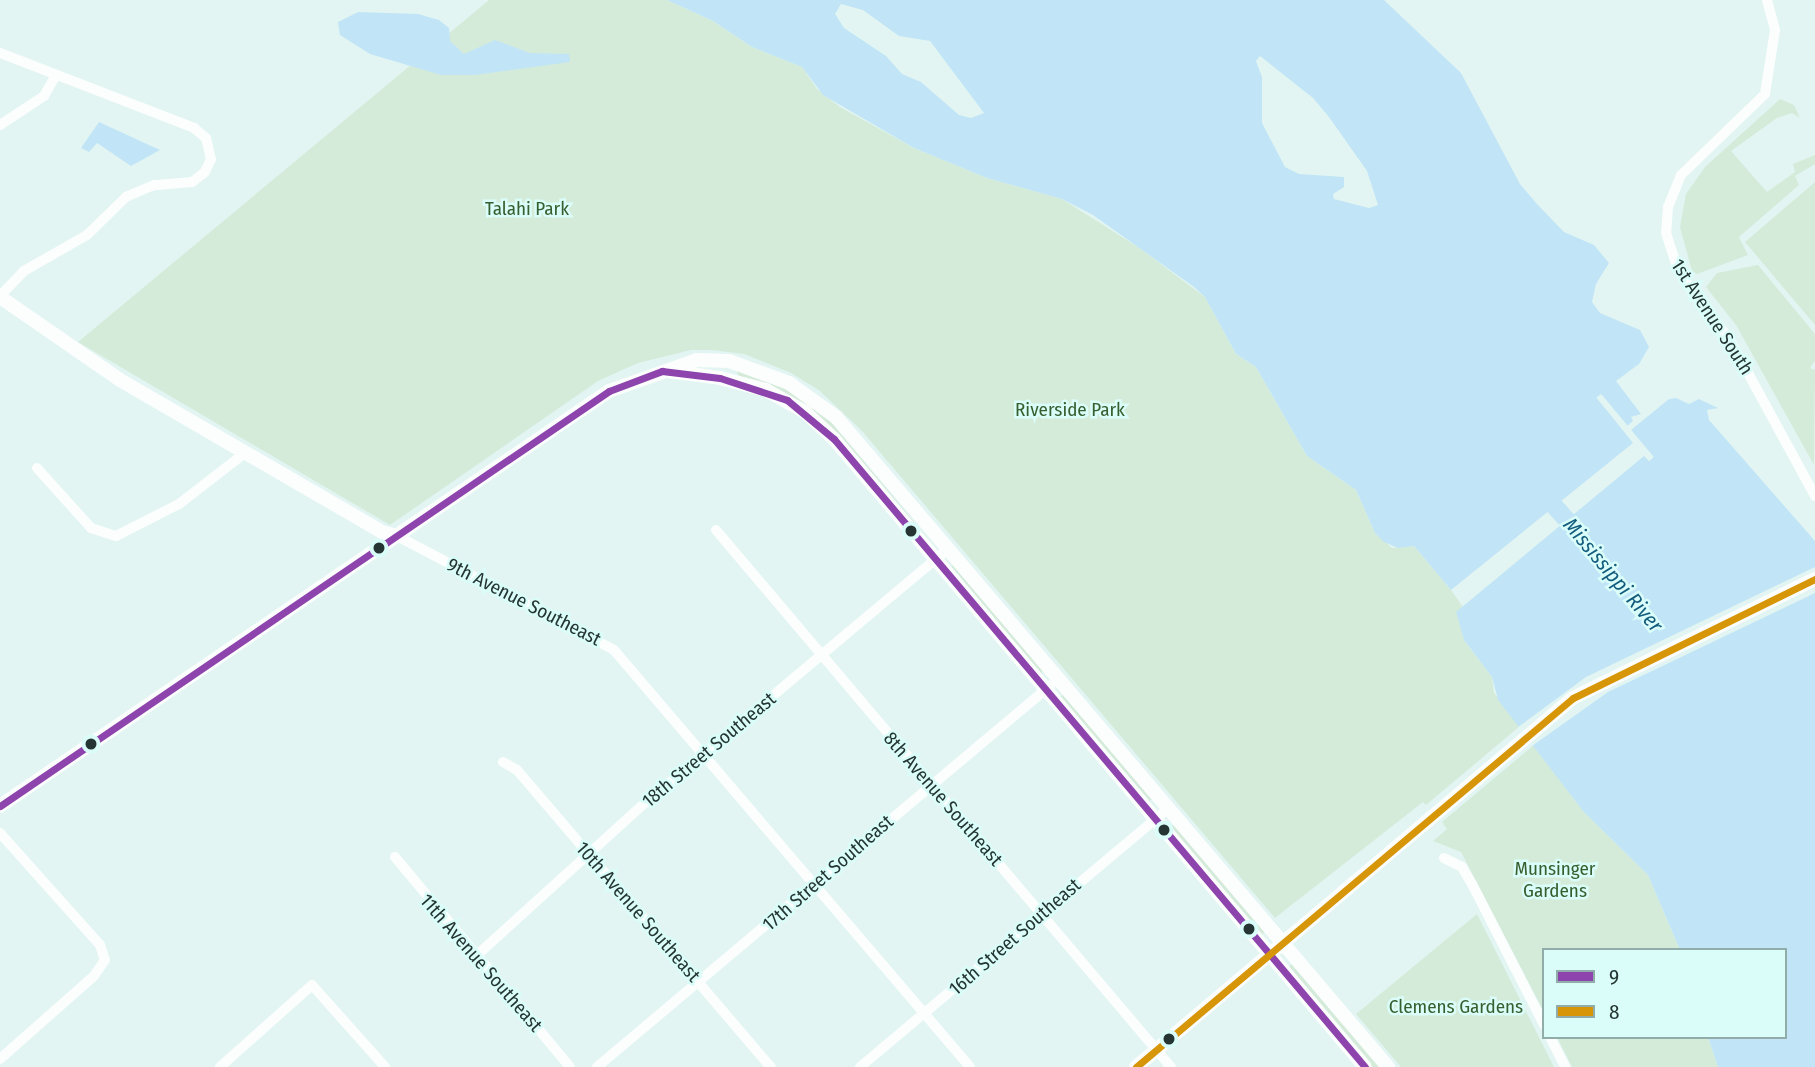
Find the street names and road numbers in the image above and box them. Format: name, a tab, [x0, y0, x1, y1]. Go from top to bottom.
street label: 1st Avenue South	[1666, 255, 1758, 379]
street label: 9th Avenue Southeast	[443, 553, 605, 651]
street label: 18th Street Southeast	[638, 688, 780, 812]
street label: 8th Avenue Southeast	[879, 727, 1007, 871]
street label: 17th Street Southeast	[758, 810, 898, 936]
street label: 10th Avenue Southeast	[571, 837, 705, 987]
street label: 16th Street Southeast	[944, 874, 1086, 1000]
street label: 11th Avenue Southeast	[415, 889, 547, 1037]

